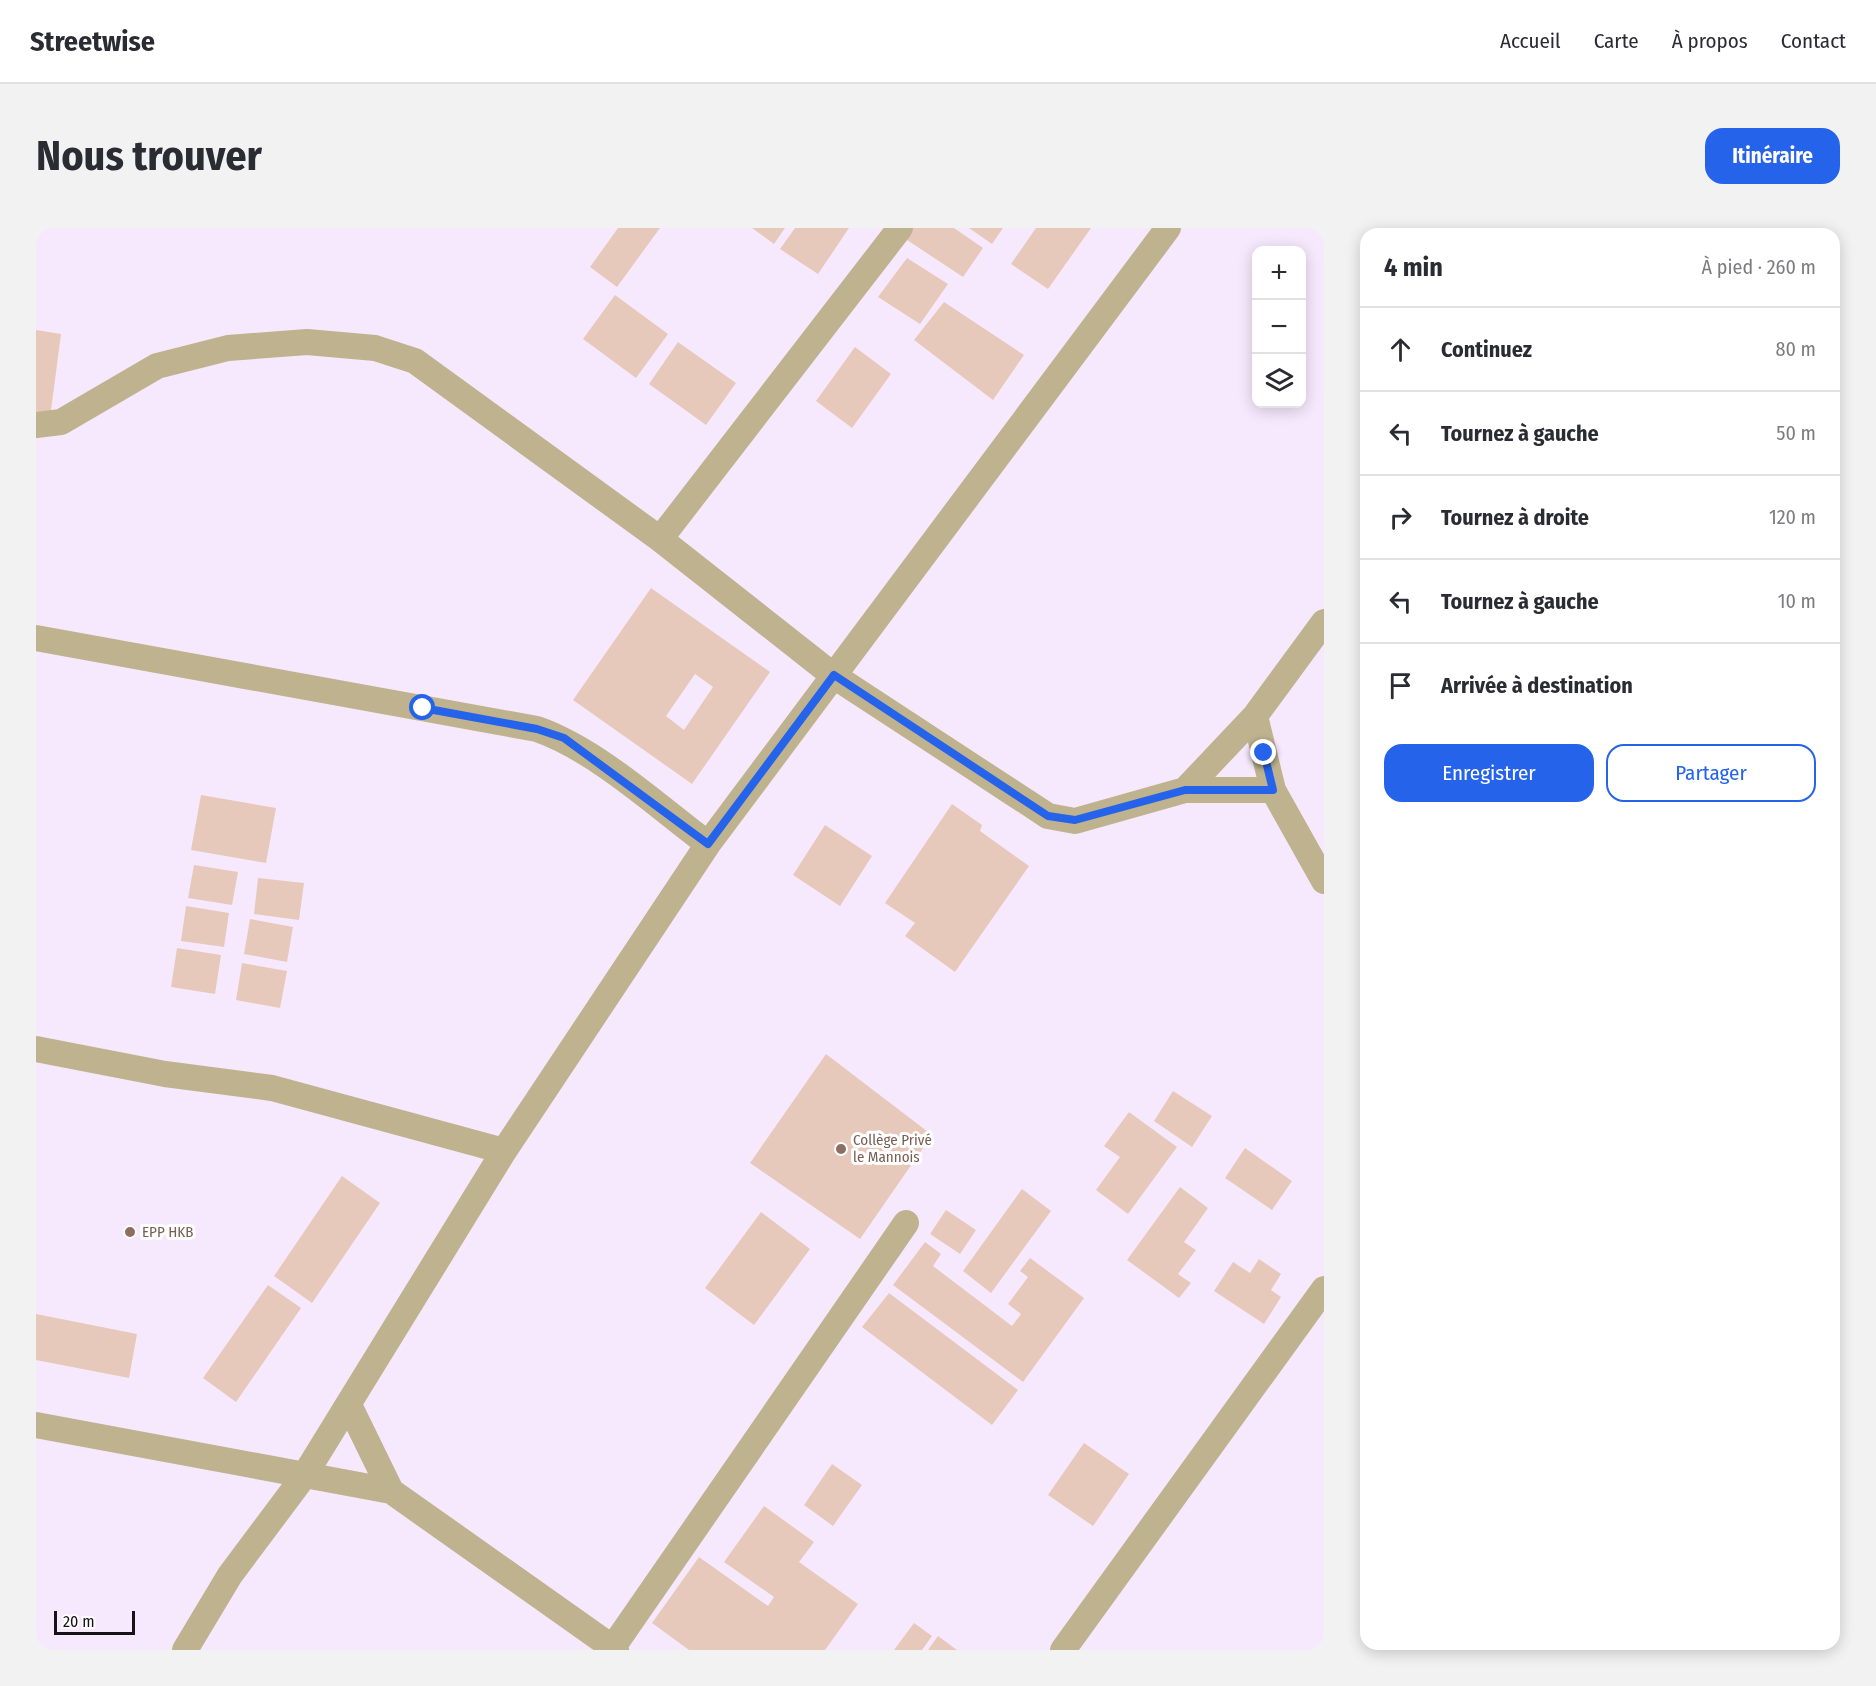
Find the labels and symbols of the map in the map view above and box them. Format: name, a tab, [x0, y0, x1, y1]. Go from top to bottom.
route start	[409, 694, 435, 720]
route end	[1250, 739, 1276, 765]
place label: Collège Privé le Mannois	[853, 1131, 932, 1166]
marker: Collège Privé le Mannois	[834, 1142, 848, 1156]
place label: EPP HKB	[142, 1223, 193, 1241]
marker: EPP HKB	[123, 1225, 137, 1239]
scale bar	[54, 1608, 135, 1636]

